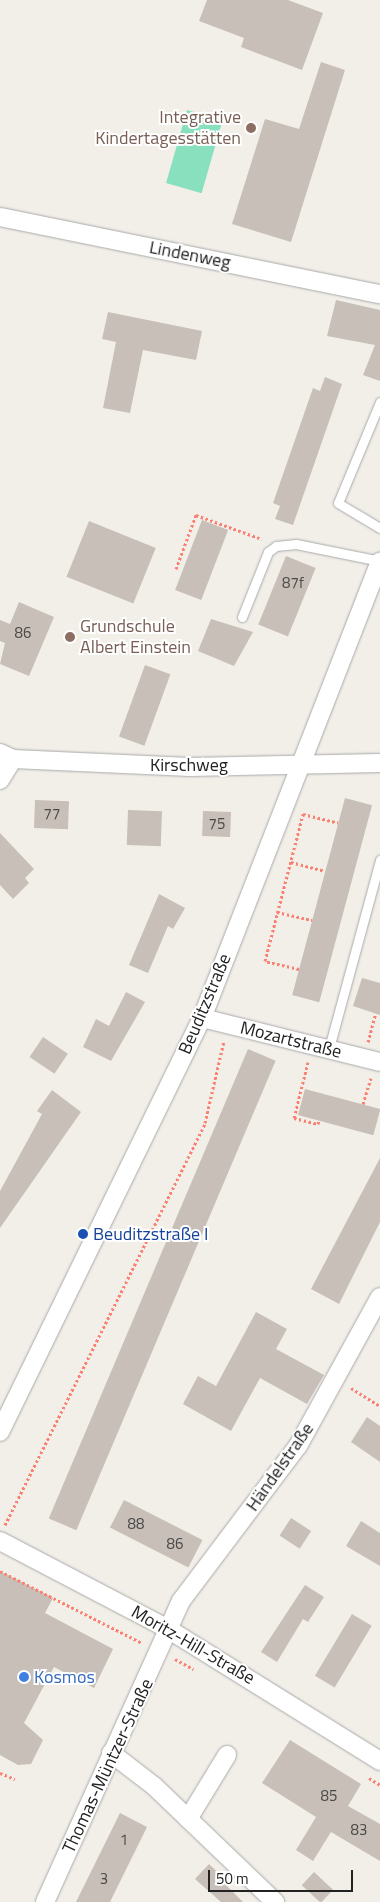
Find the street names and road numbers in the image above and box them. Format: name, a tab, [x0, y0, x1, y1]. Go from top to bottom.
street label: Lindenweg	[148, 237, 232, 273]
street label: Kirschweg	[150, 754, 228, 776]
street label: Beuditzstraße	[174, 951, 236, 1057]
street label: Mozartstraße	[238, 1017, 344, 1063]
street label: Händelstraße	[242, 1419, 318, 1515]
street label: Moritz-Hill-Straße	[127, 1601, 259, 1689]
street label: Thomas-Müntzer-Straße	[58, 1675, 158, 1857]

